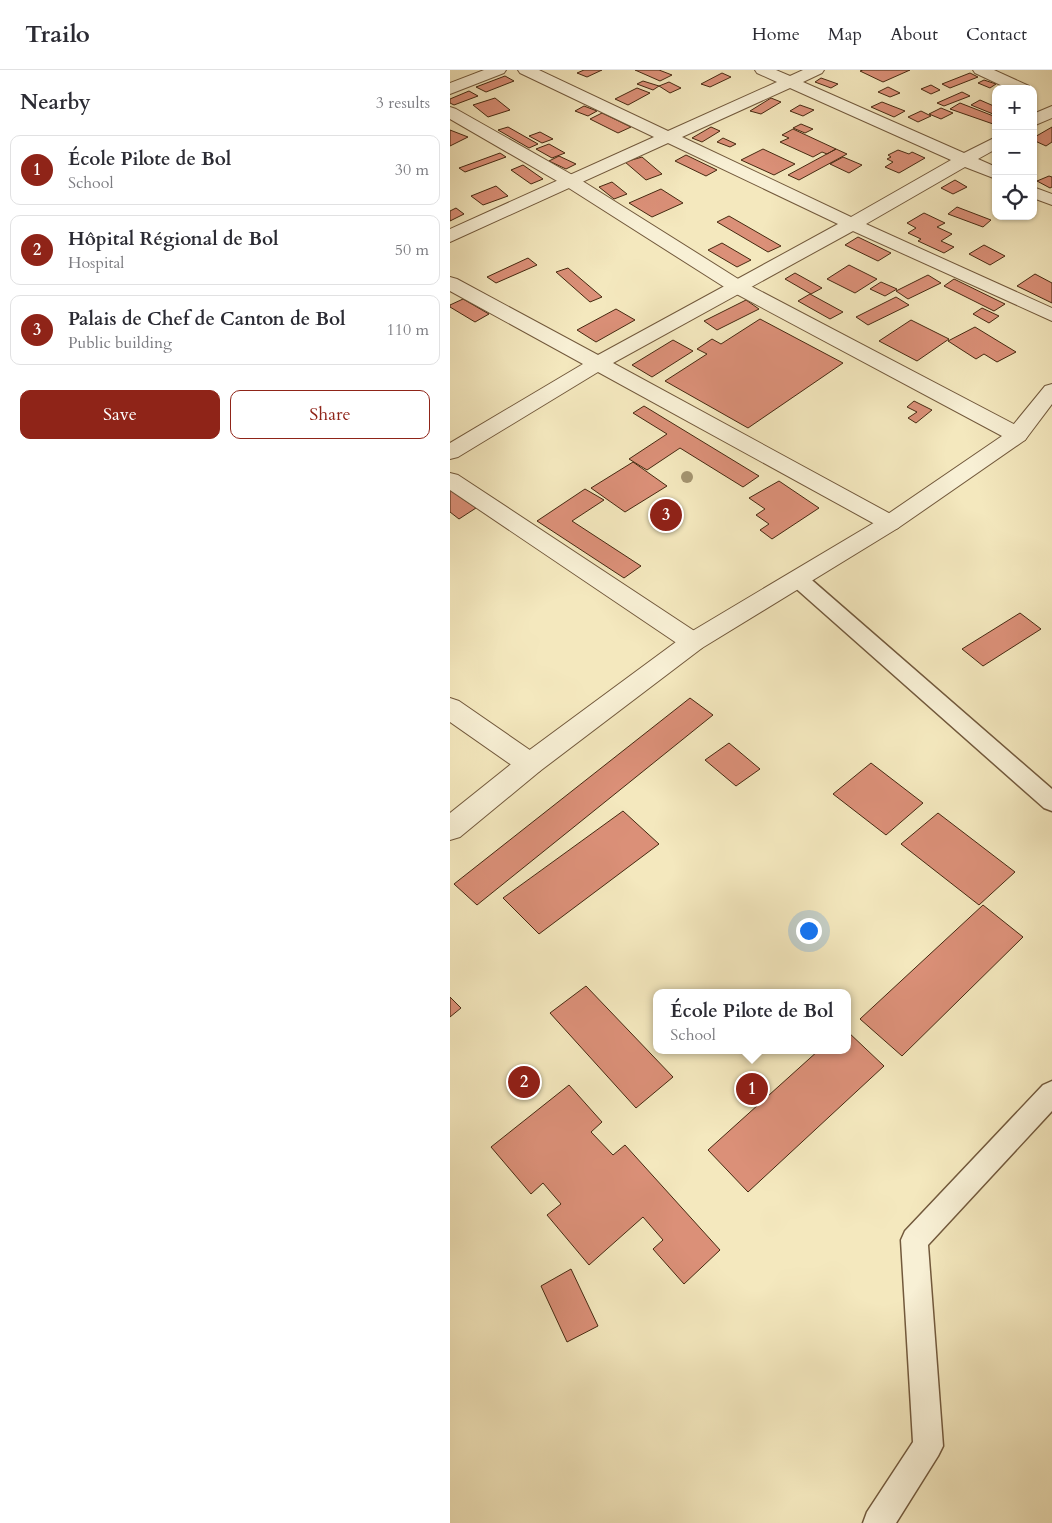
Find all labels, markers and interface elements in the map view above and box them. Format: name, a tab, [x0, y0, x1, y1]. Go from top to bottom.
text: Trailo	[25, 18, 90, 51]
text: Home	[752, 22, 800, 47]
text: Map	[828, 22, 862, 47]
text: About	[890, 22, 938, 47]
text: Contact	[966, 22, 1027, 47]
map controls	[992, 85, 1037, 220]
button: +	[992, 85, 1037, 130]
text: Nearby	[20, 88, 91, 117]
text: 3 results	[376, 92, 430, 114]
button: −	[992, 130, 1037, 175]
text: École Pilote de Bol	[68, 146, 231, 172]
text: 1	[33, 159, 41, 181]
text: 30 m	[395, 159, 429, 181]
text: School	[68, 172, 113, 194]
button: locate	[992, 175, 1037, 220]
text: Hôpital Régional de Bol	[68, 226, 279, 252]
text: 2	[33, 239, 41, 261]
text: 50 m	[395, 239, 429, 261]
text: Hospital	[68, 252, 124, 274]
text: Palais de Chef de Canton de Bol	[68, 306, 346, 332]
text: 3	[33, 319, 41, 341]
text: 110 m	[387, 319, 429, 341]
text: Public building	[68, 332, 172, 354]
button: Save	[20, 390, 220, 439]
button: Share	[230, 390, 430, 439]
pin: 3	[650, 496, 682, 534]
your location	[796, 918, 822, 944]
popup	[653, 989, 851, 1054]
text: École Pilote de Bol	[670, 998, 834, 1024]
text: School	[670, 1024, 716, 1046]
pin: 2	[508, 1063, 540, 1101]
pin: 1	[736, 1070, 768, 1108]

